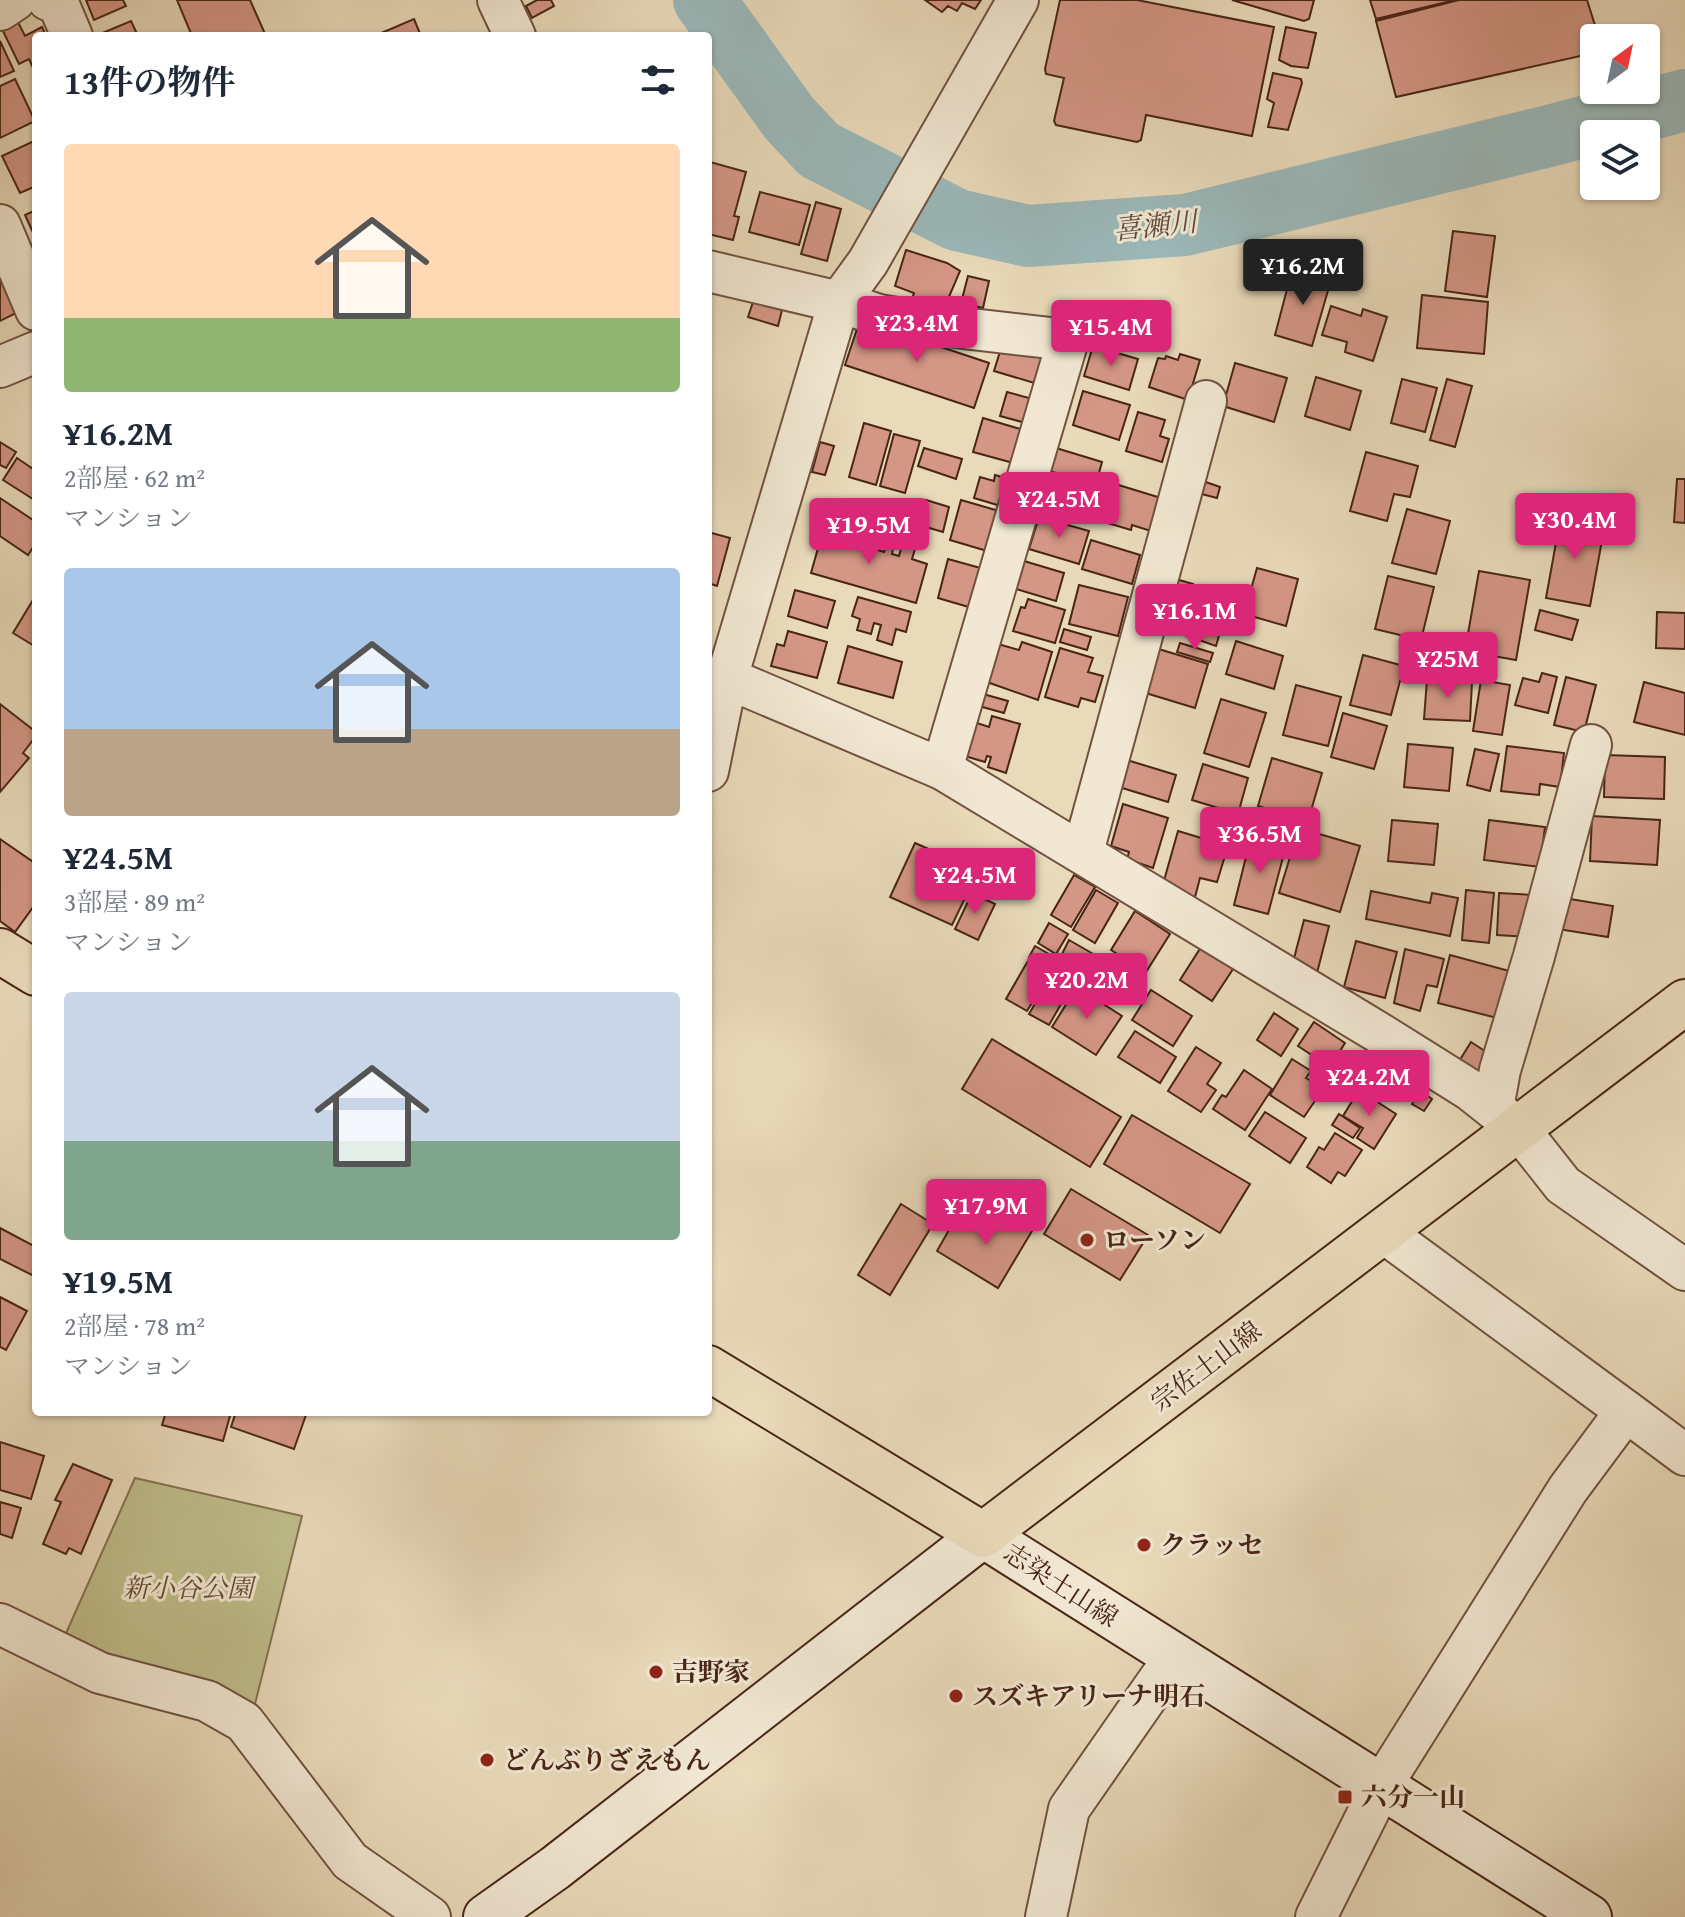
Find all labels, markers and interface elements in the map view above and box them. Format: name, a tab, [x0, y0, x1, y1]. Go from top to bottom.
north arrow	[1580, 24, 1660, 104]
map controls	[1580, 24, 1660, 200]
text: 13件の物件	[64, 57, 235, 106]
icon: filters	[636, 58, 680, 102]
button: layers	[1580, 120, 1660, 200]
icon: home	[300, 196, 444, 340]
water label: 喜瀬川	[1111, 199, 1202, 249]
pin: ¥16.2M	[1238, 239, 1368, 307]
text: ¥16.2M	[1261, 245, 1345, 284]
pin: ¥23.4M	[852, 296, 982, 364]
pin: ¥15.4M	[1046, 300, 1176, 368]
text: ¥23.4M	[875, 302, 959, 341]
text: ¥15.4M	[1069, 306, 1153, 345]
text: ¥16.2M	[64, 408, 173, 457]
text: 2部屋 · 62 m²	[64, 458, 205, 497]
pin: ¥24.5M	[994, 472, 1124, 540]
text: ¥24.5M	[1017, 478, 1101, 517]
pin: ¥30.4M	[1510, 493, 1640, 561]
text: マンション	[64, 498, 193, 537]
pin: ¥19.5M	[804, 498, 934, 566]
text: ¥30.4M	[1533, 499, 1617, 538]
text: ¥19.5M	[827, 504, 911, 543]
pin: ¥16.1M	[1130, 584, 1260, 652]
text: ¥16.1M	[1153, 590, 1237, 629]
icon: home	[300, 620, 444, 764]
pin: ¥25M	[1401, 632, 1495, 700]
text: ¥25M	[1417, 638, 1479, 677]
pin: ¥36.5M	[1195, 807, 1325, 875]
text: ¥36.5M	[1218, 813, 1302, 852]
text: ¥24.5M	[64, 832, 173, 881]
pin: ¥24.5M	[910, 848, 1040, 916]
text: ¥24.5M	[933, 854, 1017, 893]
text: 3部屋 · 89 m²	[64, 882, 205, 921]
text: マンション	[64, 922, 193, 961]
pin: ¥20.2M	[1022, 953, 1152, 1021]
text: ¥20.2M	[1045, 959, 1129, 998]
icon: home	[300, 1044, 444, 1188]
pin: ¥24.2M	[1304, 1050, 1434, 1118]
text: ¥24.2M	[1327, 1056, 1411, 1095]
pin: ¥17.9M	[921, 1179, 1051, 1247]
text: ¥17.9M	[944, 1185, 1028, 1224]
place label: ローソン	[1103, 1220, 1206, 1259]
marker: ローソン	[1078, 1231, 1096, 1249]
text: ¥19.5M	[64, 1256, 173, 1305]
text: 2部屋 · 78 m²	[64, 1306, 205, 1345]
street label: 宗佐土山線	[1142, 1311, 1269, 1420]
text: マンション	[64, 1346, 193, 1385]
place label: クラッセ	[1160, 1525, 1263, 1564]
street label: 志染土山線	[996, 1533, 1126, 1636]
marker: クラッセ	[1135, 1536, 1153, 1554]
park label: 新小谷公園	[123, 1568, 257, 1607]
place label: 吉野家	[672, 1652, 750, 1691]
marker: 吉野家	[647, 1663, 665, 1681]
place label: スズキアリーナ明石	[972, 1676, 1205, 1715]
marker: スズキアリーナ明石	[947, 1687, 965, 1705]
place label: どんぶりざえもん	[503, 1740, 711, 1779]
marker: どんぶりざえもん	[478, 1751, 496, 1769]
place label: 六分一山	[1361, 1777, 1465, 1816]
marker: 六分一山	[1336, 1788, 1354, 1806]

